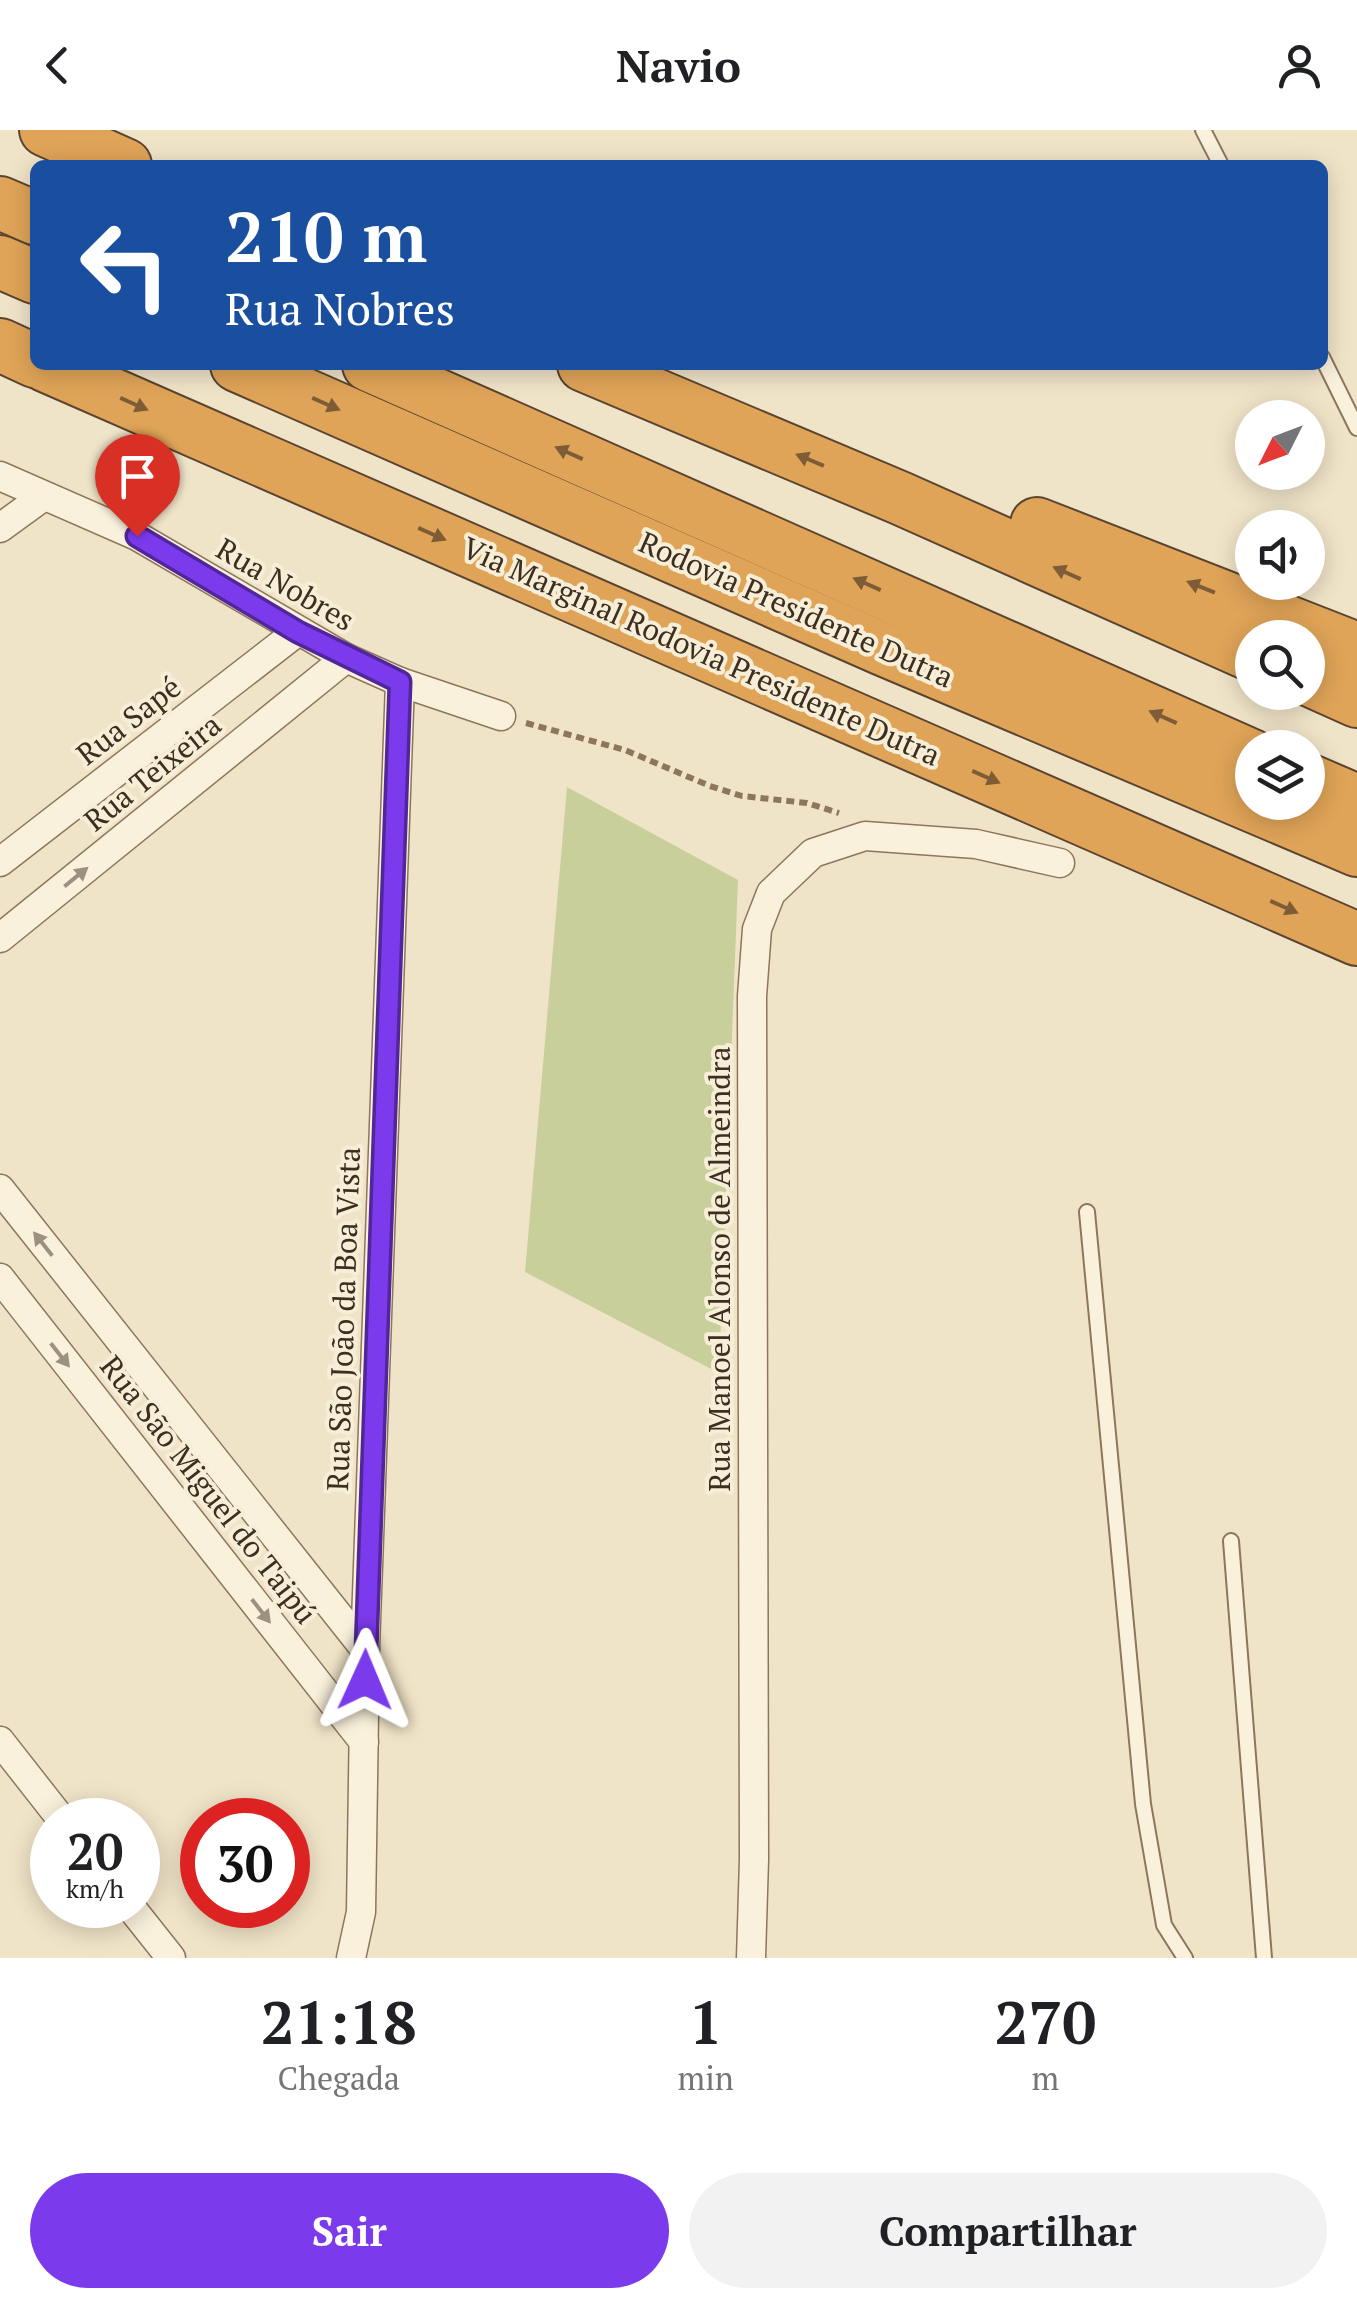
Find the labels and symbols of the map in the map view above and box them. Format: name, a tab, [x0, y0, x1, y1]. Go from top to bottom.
one-way arrow	[119, 396, 149, 412]
one-way arrow	[311, 396, 341, 412]
north arrow	[1235, 400, 1325, 490]
pin	[95, 434, 180, 537]
one-way arrow	[554, 445, 584, 461]
one-way arrow	[795, 452, 825, 468]
street label: Rodovia Presidente Dutra	[633, 522, 960, 697]
one-way arrow	[417, 526, 447, 542]
street label: Via Marginal Rodovia Presidente Dutra	[456, 527, 947, 775]
street label: Rua Nobres	[209, 528, 362, 640]
one-way arrow	[1052, 565, 1082, 581]
one-way arrow	[852, 576, 881, 593]
one-way arrow	[1186, 579, 1216, 595]
street label: Rua Sapé	[68, 667, 189, 774]
street label: Rua Teixeira	[75, 705, 229, 840]
one-way arrow	[1148, 709, 1178, 725]
one-way arrow	[971, 769, 1001, 785]
one-way arrow	[64, 867, 89, 888]
one-way arrow	[1269, 899, 1299, 915]
street label: Rua Manoel Alonso de Almeindra	[699, 1046, 739, 1492]
street label: Rua São João da Boa Vista	[317, 1146, 369, 1492]
one-way arrow	[33, 1231, 54, 1257]
one-way arrow	[49, 1342, 70, 1368]
street label: Rua São Miguel do Taipú	[91, 1347, 326, 1632]
one-way arrow	[250, 1598, 271, 1623]
position arrow	[313, 1628, 417, 1732]
speed limit sign: 30	[180, 1798, 310, 1928]

